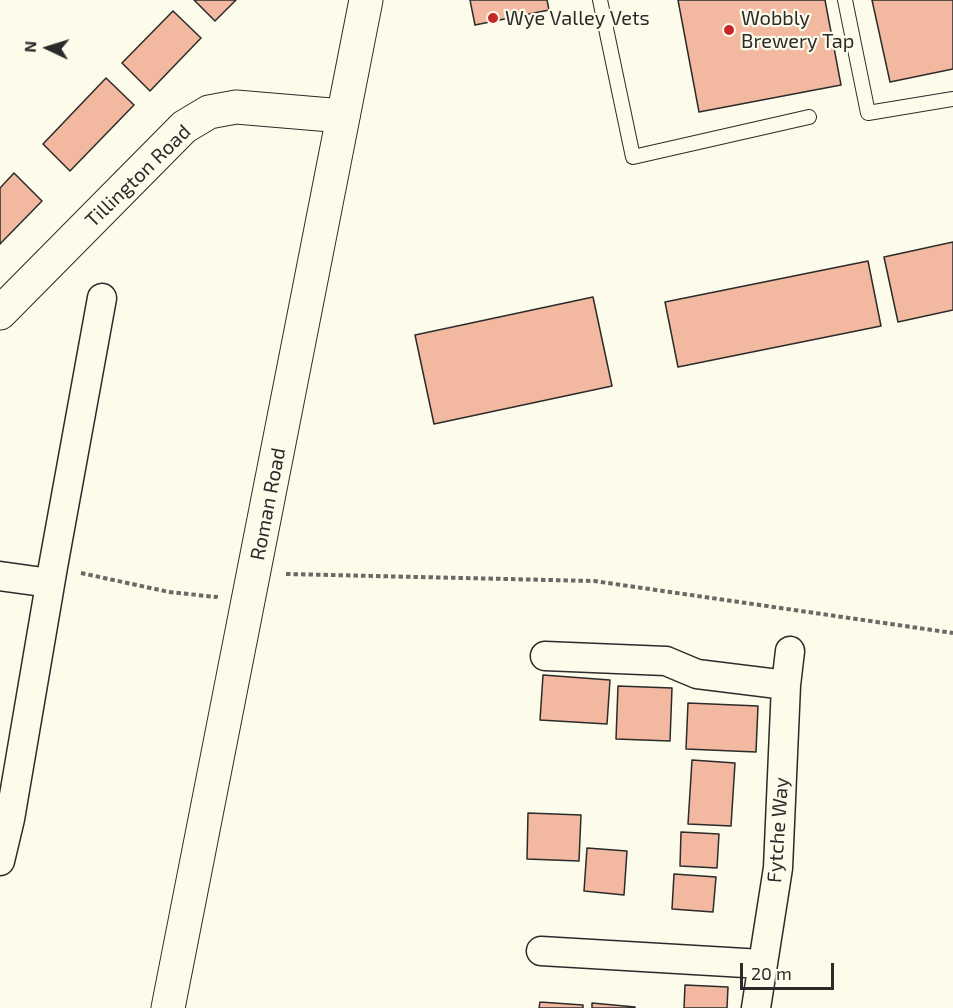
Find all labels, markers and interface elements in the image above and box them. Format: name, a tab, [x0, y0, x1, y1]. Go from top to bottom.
place label: Wye Valley Vets	[505, 6, 650, 30]
place label: Wobbly Brewery Tap	[741, 6, 854, 53]
marker: Wye Valley Vets	[486, 11, 500, 25]
north arrow	[18, 18, 78, 78]
marker: Wobbly Brewery Tap	[722, 23, 736, 37]
text: N	[20, 40, 39, 53]
street label: Tillington Road	[80, 120, 196, 232]
street label: Roman Road	[245, 446, 291, 562]
street label: Fytche Way	[762, 776, 794, 884]
scale bar	[743, 951, 838, 989]
text: 20 m	[751, 962, 792, 984]

